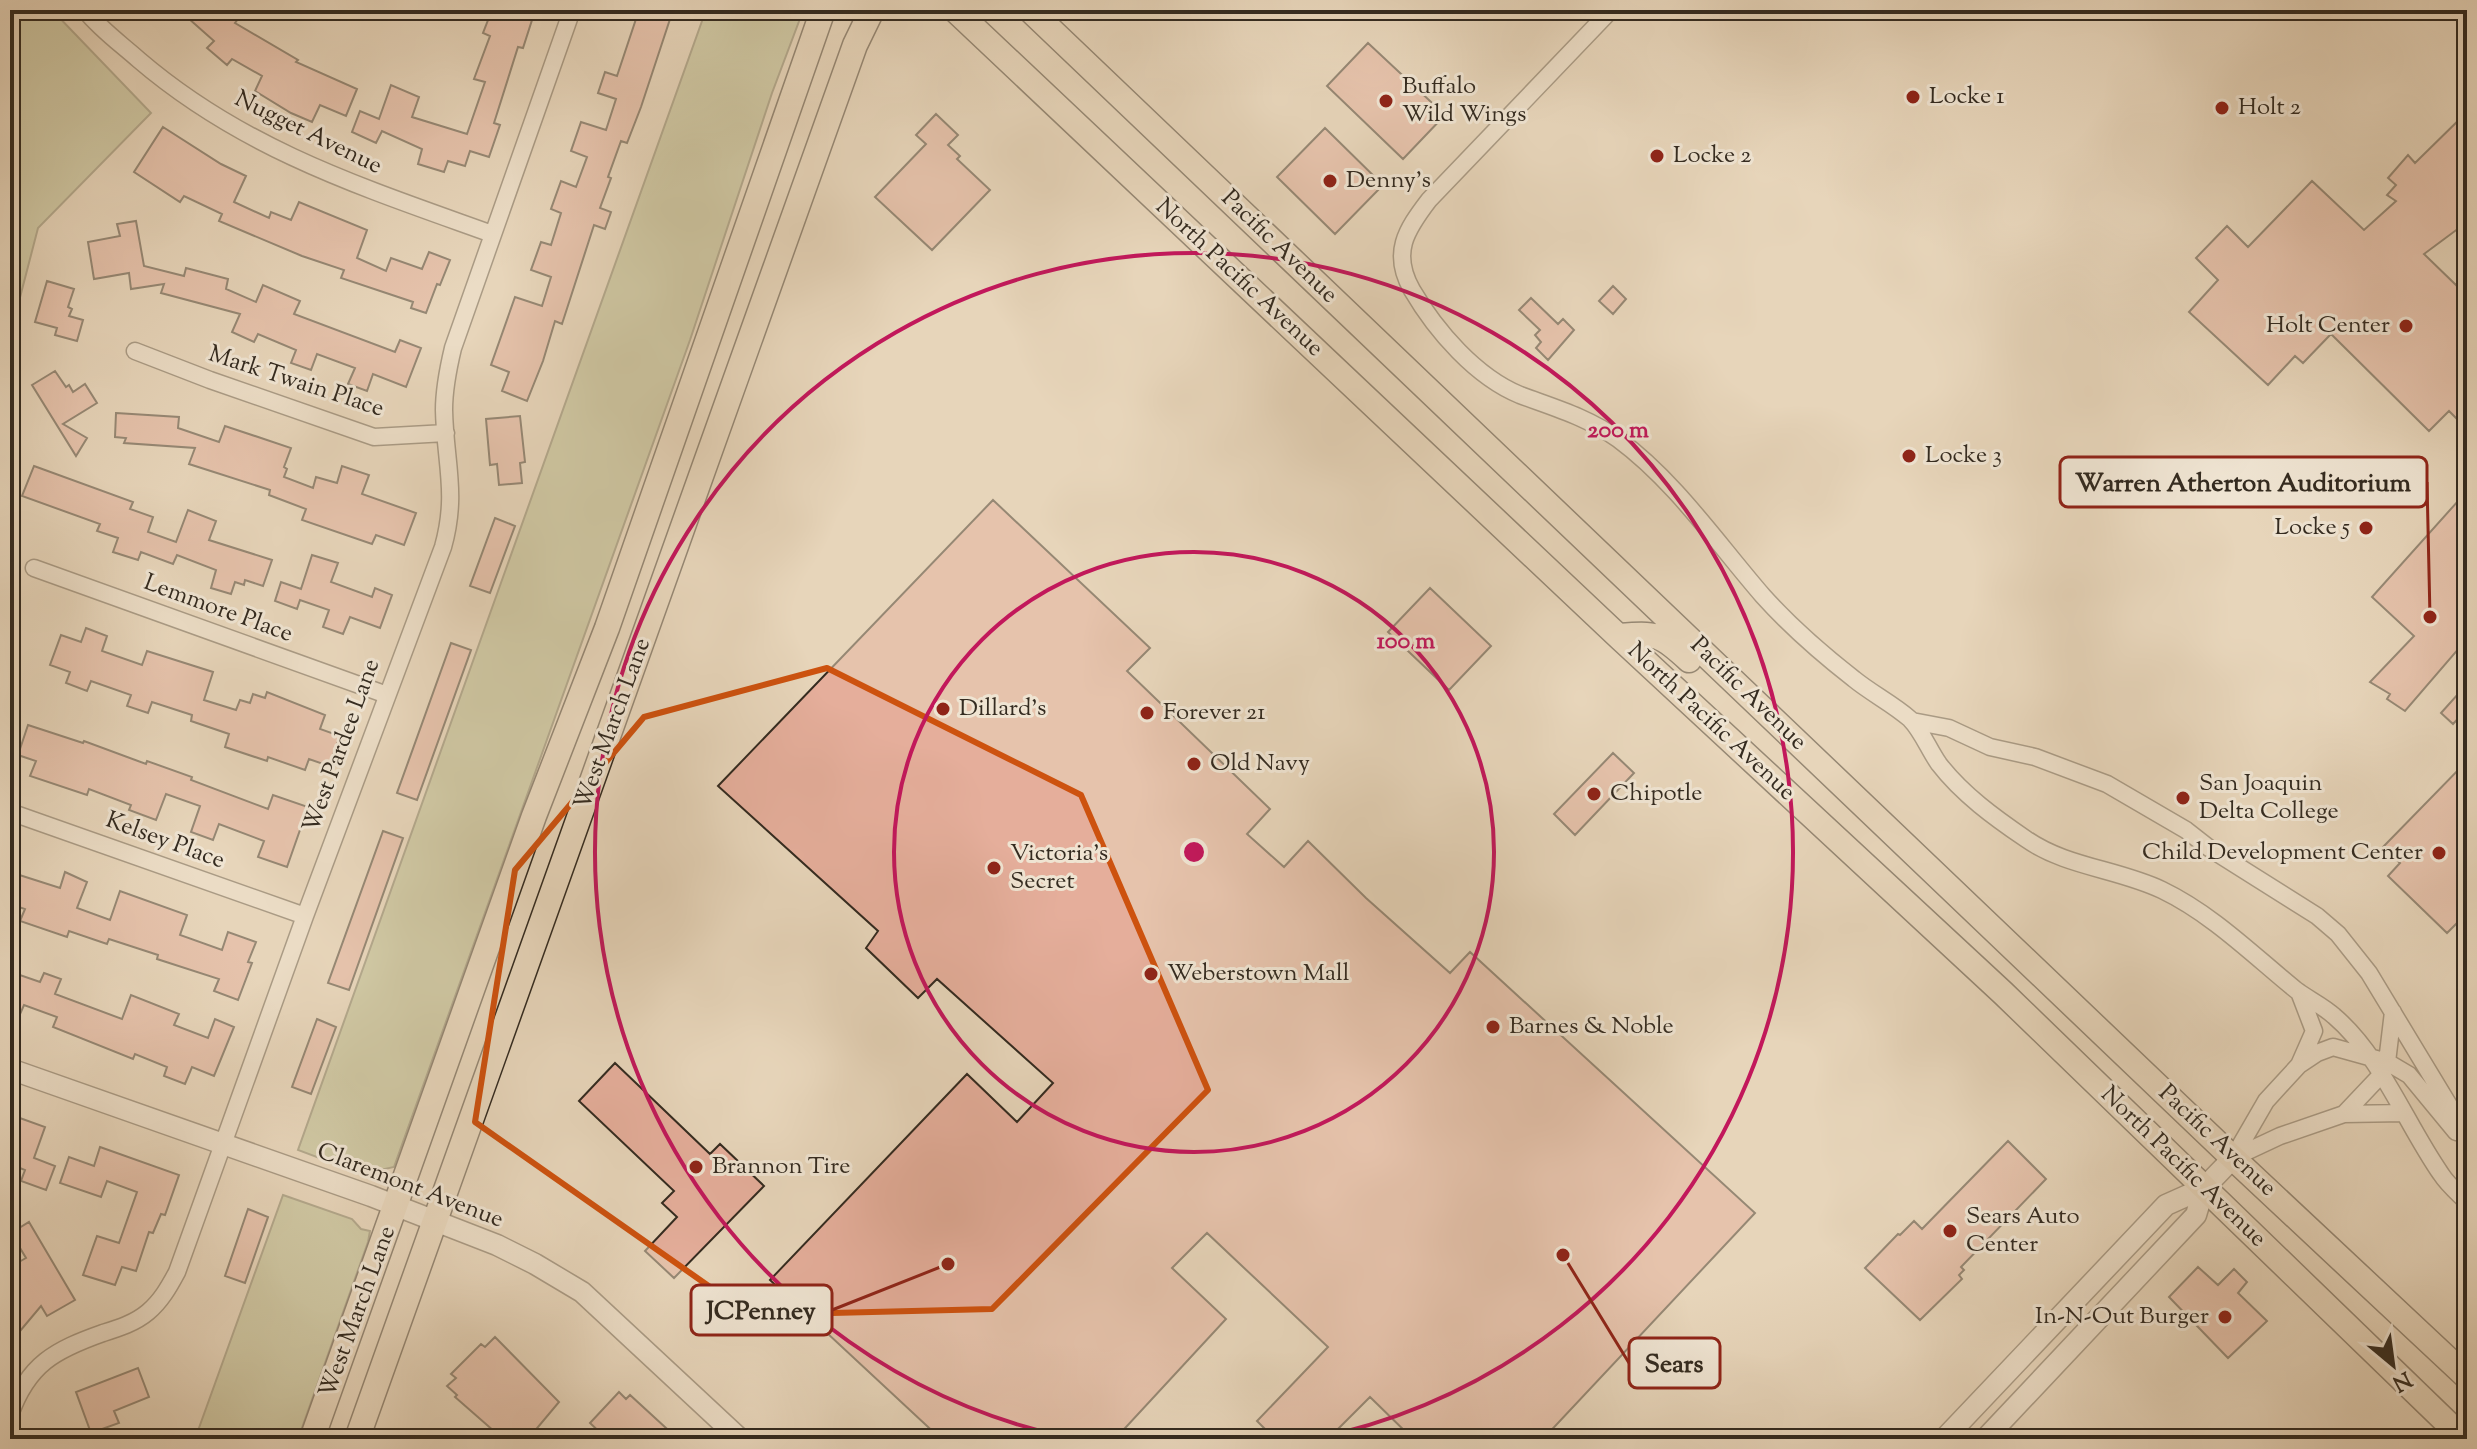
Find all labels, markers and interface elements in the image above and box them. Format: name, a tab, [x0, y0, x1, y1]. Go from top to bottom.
place label: Buffalo Wild Wings	[1402, 70, 1526, 132]
place label: Locke 1	[1929, 80, 2004, 114]
street label: Nugget Avenue	[228, 83, 388, 183]
marker: Locke 1	[1904, 88, 1922, 106]
place label: Holt 2	[2238, 91, 2301, 125]
marker: Buffalo Wild Wings	[1377, 92, 1395, 110]
marker: Holt 2	[2213, 99, 2231, 117]
place label: Locke 2	[1673, 139, 1751, 173]
marker: Locke 2	[1648, 147, 1666, 165]
place label: Denny's	[1346, 164, 1431, 198]
marker: Denny's	[1321, 172, 1339, 190]
street label: Pacific Avenue	[1213, 182, 1345, 312]
street label: North Pacific Avenue	[1147, 191, 1331, 365]
place label: Holt Center	[2266, 309, 2390, 343]
marker: Holt Center	[2397, 317, 2415, 335]
street label: Mark Twain Place	[204, 338, 388, 426]
text: 200 m	[1587, 414, 1649, 448]
place label: Locke 3	[1925, 439, 2002, 473]
marker: Locke 3	[1900, 447, 1918, 465]
callout: Warren Atherton Auditorium	[2060, 457, 2427, 507]
text: Warren Atherton Auditorium	[2075, 466, 2411, 503]
place label: Locke 5	[2275, 511, 2350, 545]
marker: Locke 5	[2357, 519, 2375, 537]
street label: Lemmore Place	[139, 566, 297, 652]
text: 100 m	[1377, 625, 1435, 659]
street label: Pacific Avenue	[1682, 629, 1814, 759]
street label: West March Lane	[566, 633, 660, 815]
street label: North Pacific Avenue	[1619, 635, 1803, 809]
street label: West Pardee Lane	[295, 654, 389, 838]
place label: Dillard's	[959, 692, 1046, 726]
place label: Forever 21	[1163, 696, 1265, 730]
marker: Dillard's	[934, 700, 952, 718]
marker: Forever 21	[1138, 704, 1156, 722]
place label: Old Navy	[1210, 747, 1310, 781]
marker: Old Navy	[1185, 755, 1203, 773]
place label: San Joaquin Delta College	[2199, 767, 2339, 829]
place label: Chipotle	[1610, 777, 1702, 811]
marker: Chipotle	[1585, 785, 1603, 803]
marker: San Joaquin Delta College	[2174, 789, 2192, 807]
street label: Kelsey Place	[101, 804, 229, 878]
place label: Child Development Center	[2142, 836, 2423, 870]
place label: Victoria's Secret	[1010, 837, 1108, 899]
centre of rings	[1180, 838, 1208, 866]
marker: Child Development Center	[2430, 844, 2448, 862]
marker: Victoria's Secret	[985, 859, 1003, 877]
place label: Weberstown Mall	[1167, 957, 1350, 991]
marker: Weberstown Mall	[1142, 965, 1160, 983]
place label: Barnes & Noble	[1509, 1010, 1674, 1044]
marker: Barnes & Noble	[1484, 1018, 1502, 1036]
street label: Pacific Avenue	[2150, 1077, 2284, 1205]
street label: North Pacific Avenue	[2092, 1079, 2274, 1255]
street label: Claremont Avenue	[312, 1135, 508, 1237]
place label: Brannon Tire	[712, 1150, 850, 1184]
marker: Brannon Tire	[687, 1158, 705, 1176]
place label: Sears Auto Center	[1966, 1200, 2080, 1262]
street label: West March Lane	[311, 1221, 405, 1403]
marker: Sears Auto Center	[1941, 1222, 1959, 1240]
callout: JCPenney	[691, 1285, 832, 1335]
text: JCPenney	[704, 1294, 816, 1331]
place label: In-N-Out Burger	[2035, 1300, 2209, 1334]
marker: In-N-Out Burger	[2216, 1308, 2234, 1326]
north arrow	[2353, 1325, 2433, 1405]
callout: Sears	[1629, 1338, 1720, 1388]
text: Sears	[1644, 1347, 1704, 1384]
text: N	[2385, 1362, 2417, 1398]

